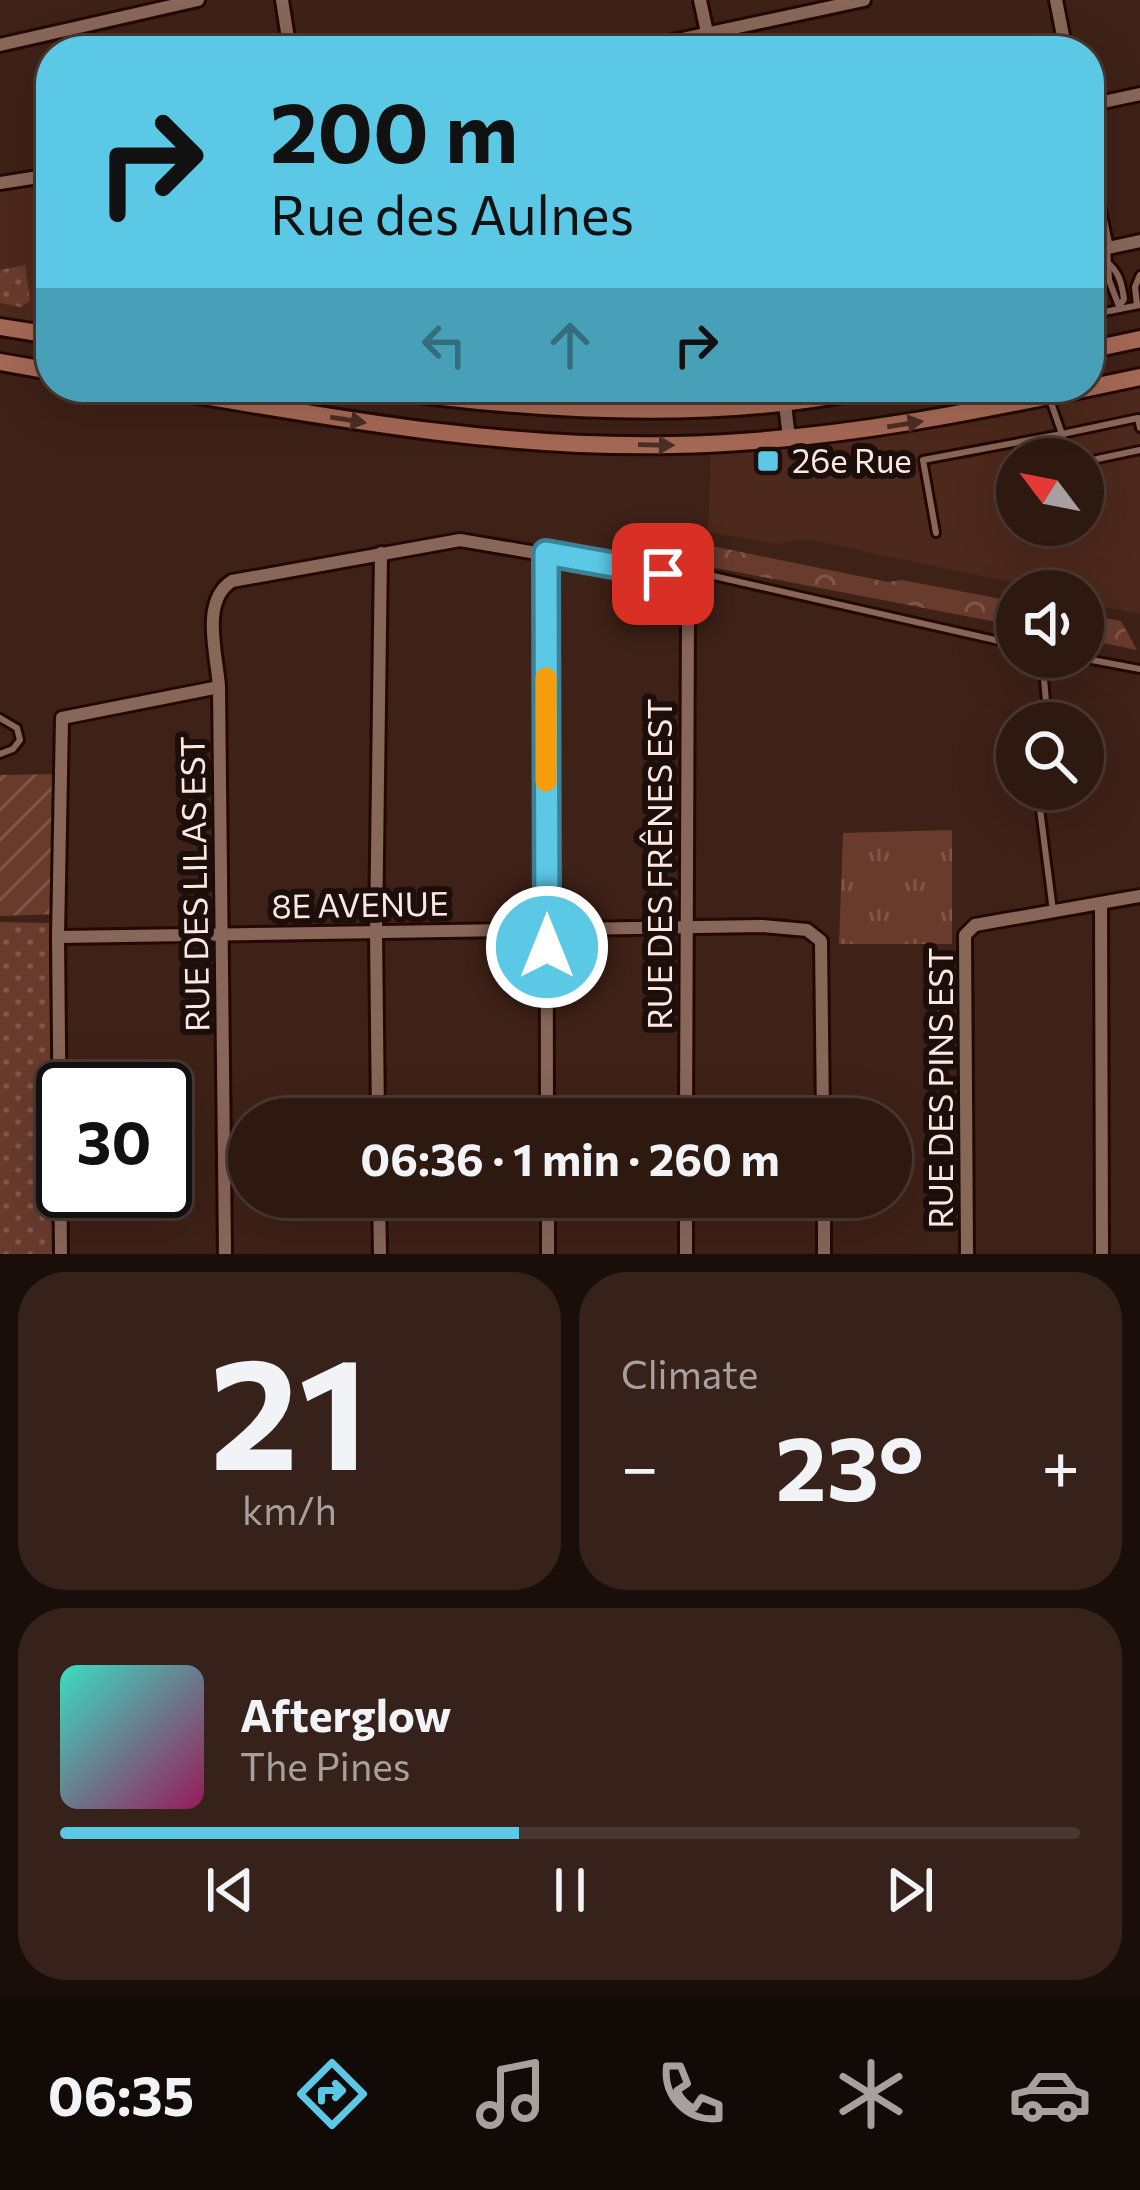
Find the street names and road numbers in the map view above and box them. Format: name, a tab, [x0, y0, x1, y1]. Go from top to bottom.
street label: RUE DES FRÊNES EST	[638, 698, 679, 1030]
street label: RUE DES LILAS EST	[170, 736, 217, 1032]
street label: 8E AVENUE	[271, 881, 449, 926]
street label: RUE DES PINS EST	[919, 947, 960, 1229]

